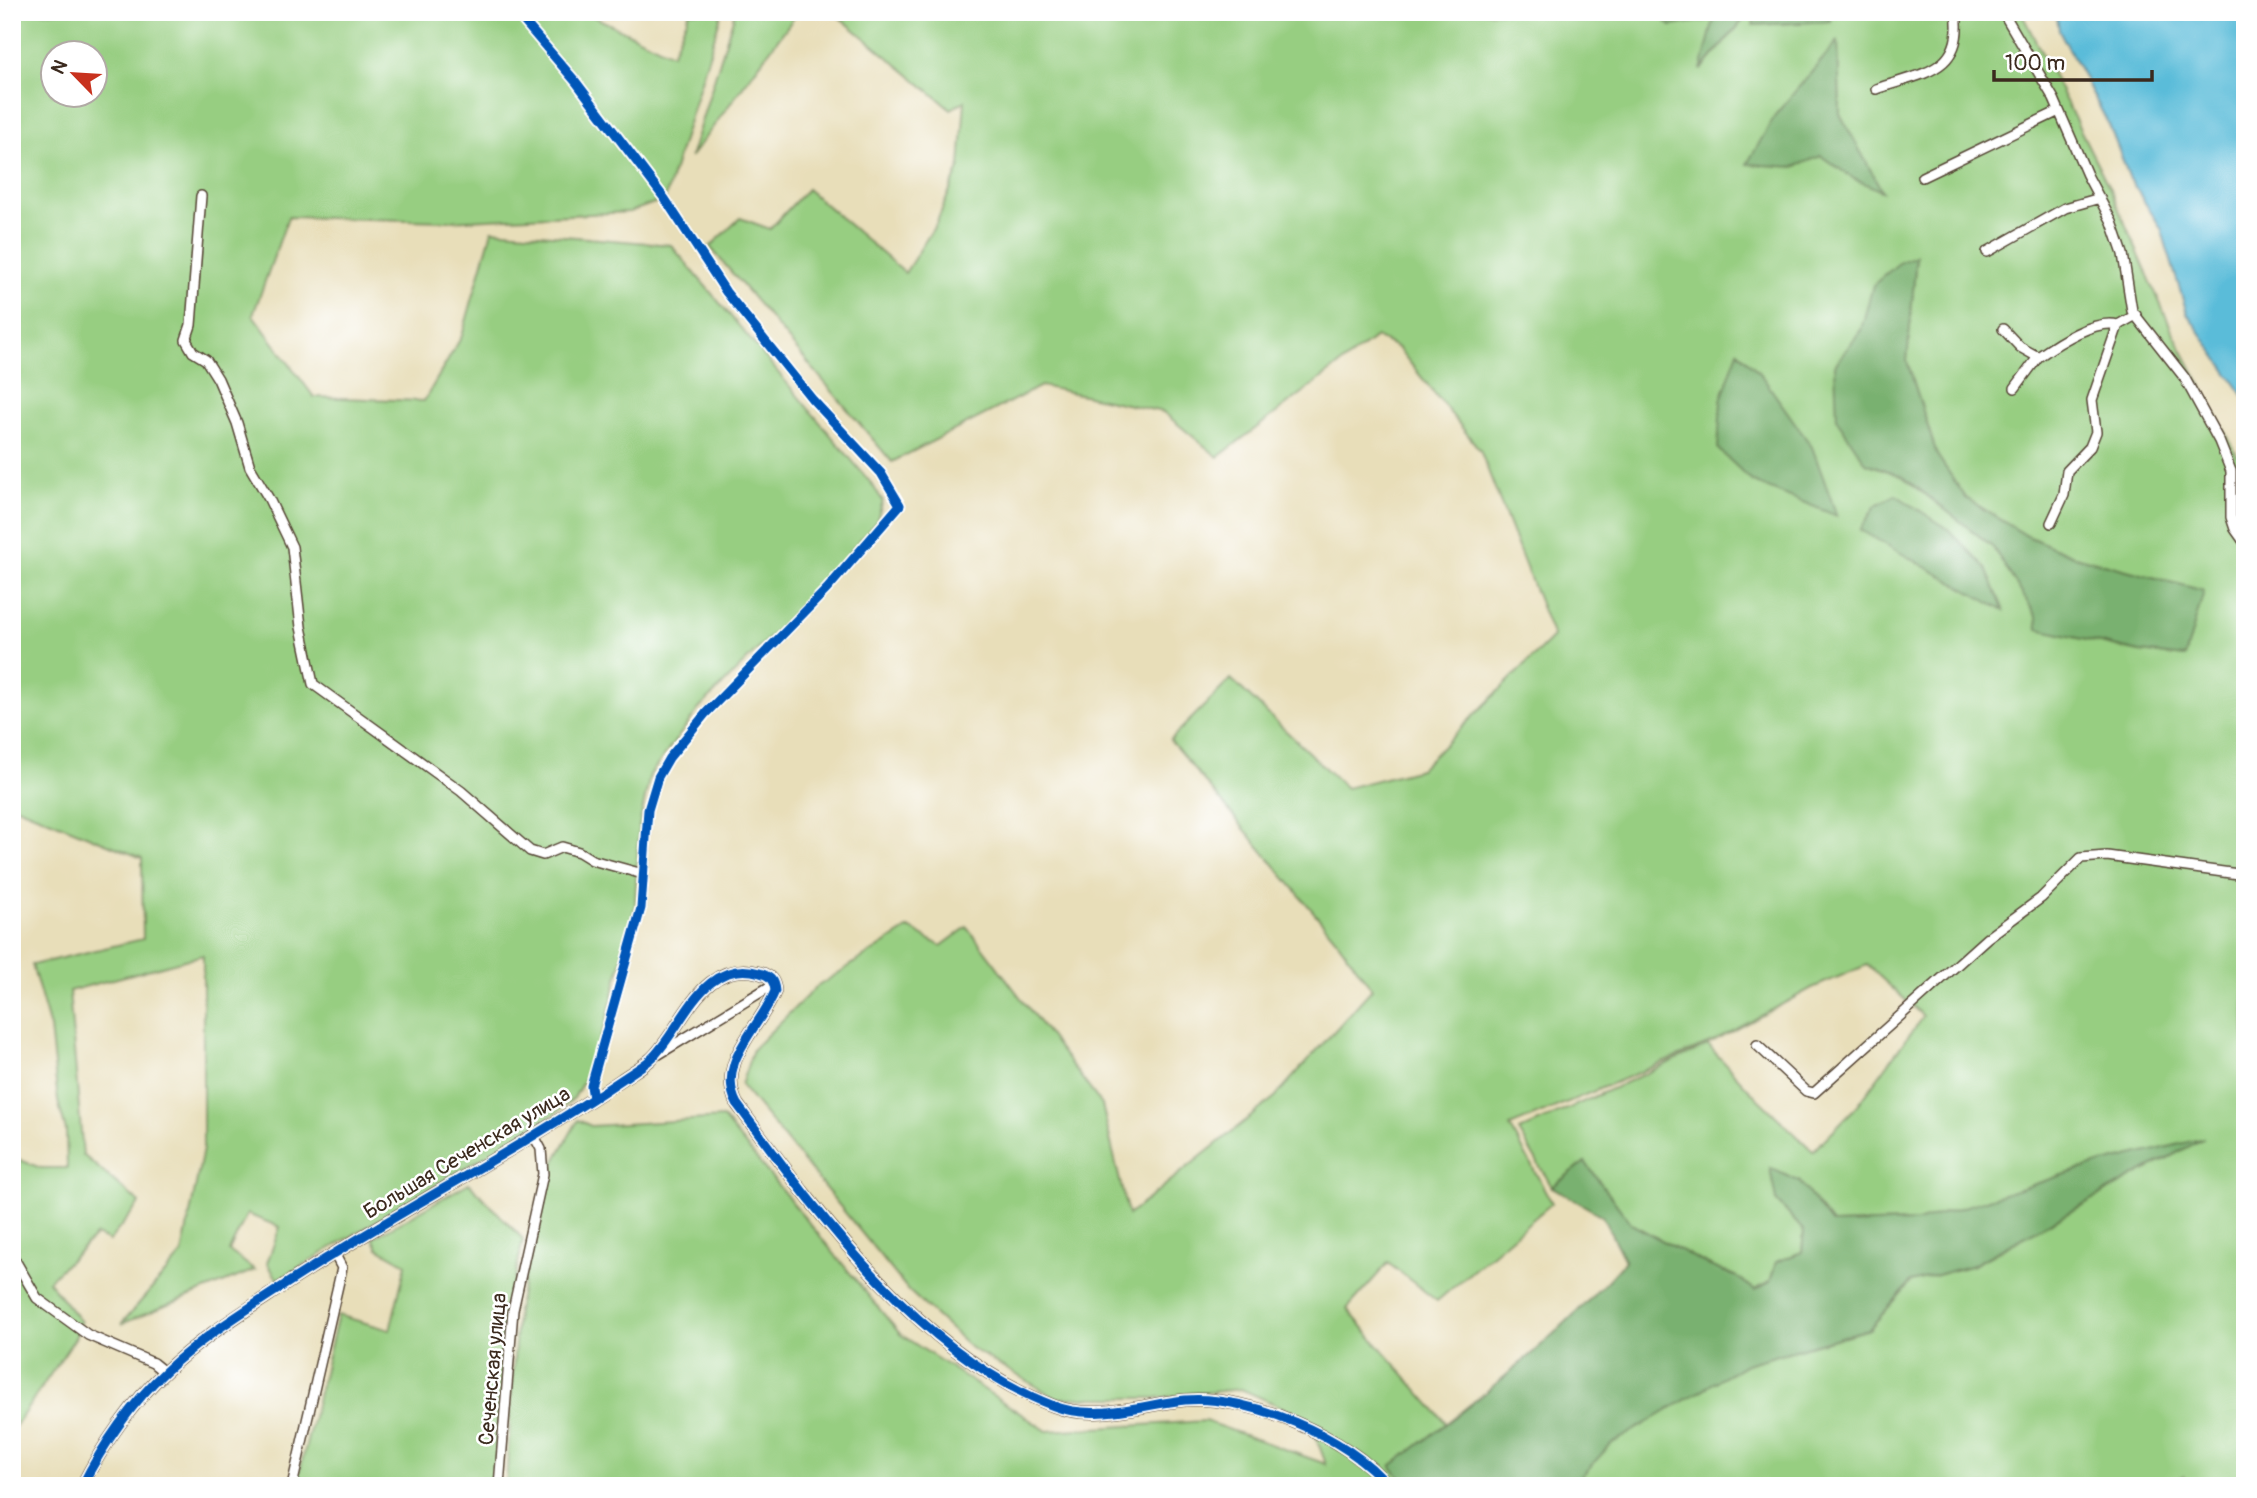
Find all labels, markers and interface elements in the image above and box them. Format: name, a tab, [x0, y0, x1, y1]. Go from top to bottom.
north arrow	[38, 38, 108, 108]
scale bar	[1994, 38, 2152, 82]
text: 100 m	[2005, 50, 2065, 77]
text: N	[46, 56, 73, 78]
street label: Большая Сеченская улица	[359, 1081, 575, 1225]
street label: Сеченская улица	[473, 1292, 513, 1446]

